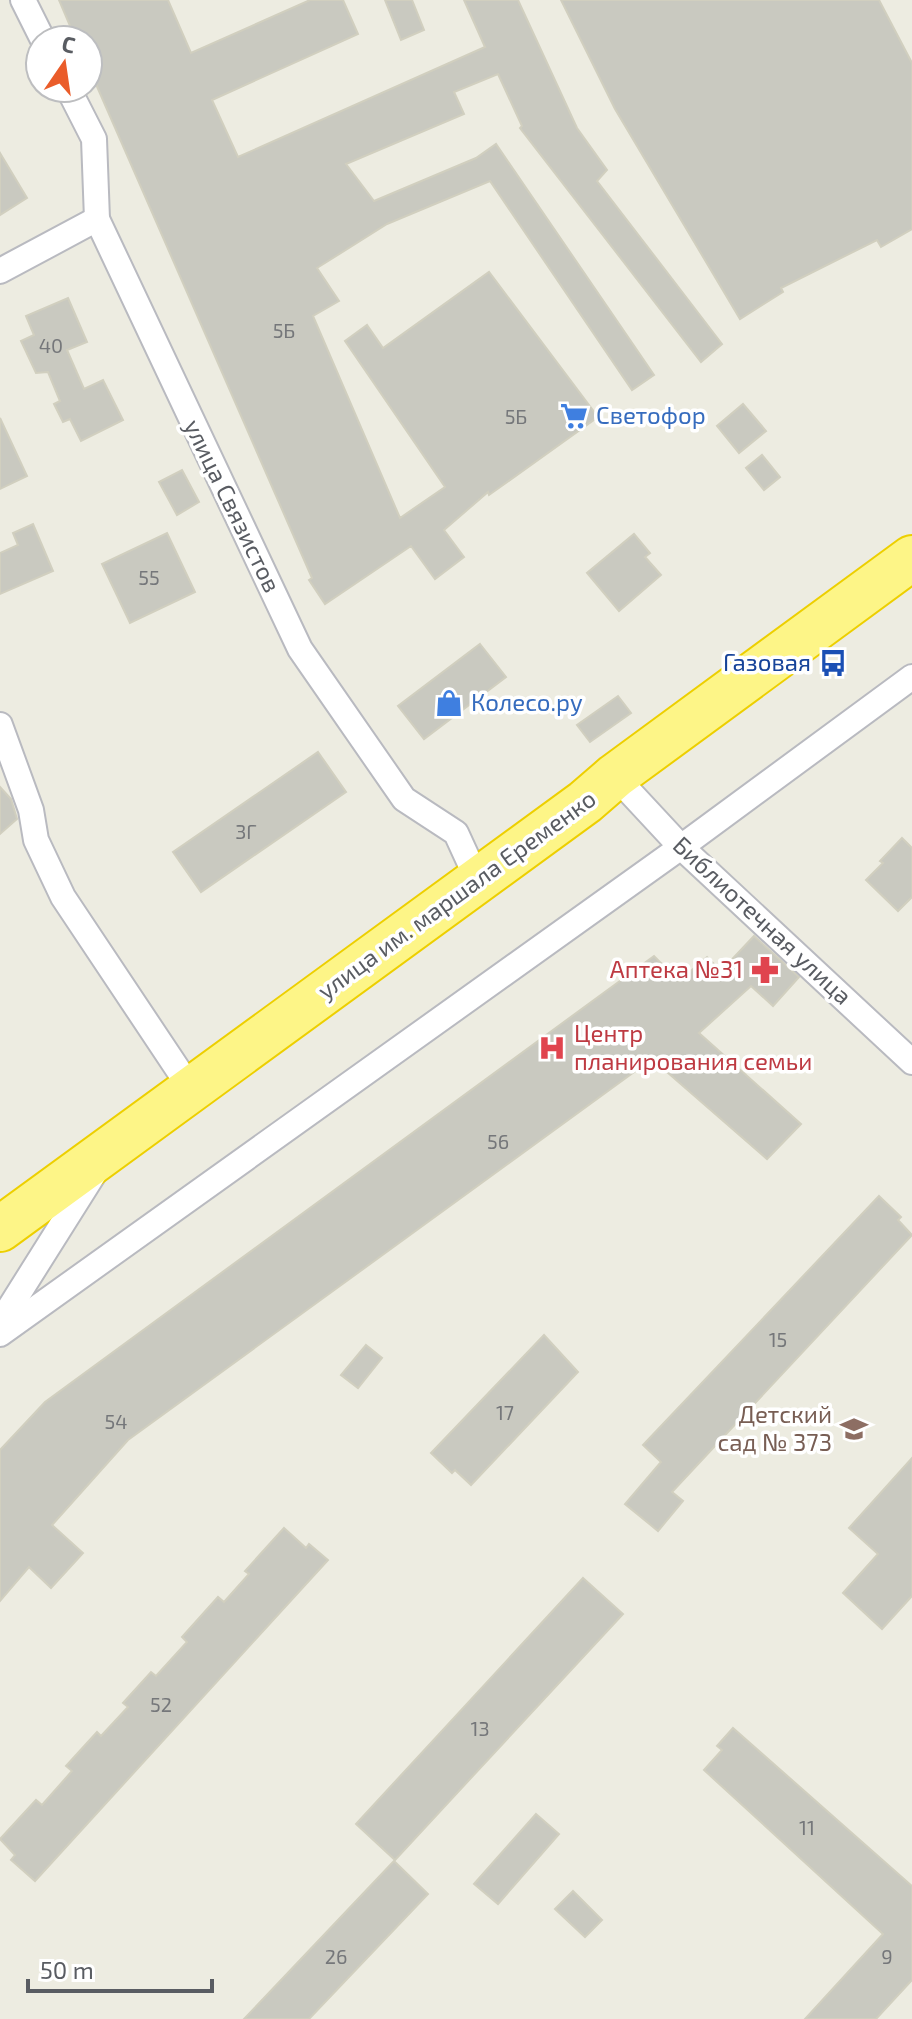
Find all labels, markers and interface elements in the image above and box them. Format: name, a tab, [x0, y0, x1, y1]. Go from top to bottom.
north arrow	[24, 24, 104, 104]
text: С	[59, 29, 78, 58]
house number: 5Б	[273, 318, 295, 342]
house number: 40	[39, 333, 63, 357]
place label: Светофор	[596, 400, 706, 429]
supermarket icon: Светофор	[559, 401, 589, 431]
house number: 5Б	[505, 404, 527, 428]
street label: улица Связистов	[178, 414, 288, 597]
house number: 55	[138, 565, 160, 589]
place label: Газовая	[723, 647, 811, 676]
bus stop icon: Газовая	[818, 648, 848, 678]
place label: Колесо.ру	[471, 687, 583, 717]
shop icon: Колесо.ру	[434, 688, 464, 718]
street label: улица им. маршала Еременко	[311, 783, 601, 1005]
house number: 3Г	[235, 819, 257, 843]
street label: Библиотечная улица	[667, 830, 858, 1011]
place label: Аптека №31	[610, 954, 743, 983]
pharmacy icon: Аптека №31	[750, 955, 780, 985]
place label: Центр планирования семьи	[574, 1018, 812, 1075]
hospital icon: Центр планирования семьи	[537, 1033, 567, 1063]
house number: 56	[487, 1129, 509, 1153]
house number: 15	[769, 1327, 787, 1351]
place label: Детский сад № 373	[718, 1399, 832, 1456]
house number: 17	[496, 1400, 514, 1424]
house number: 54	[104, 1409, 128, 1433]
school or university icon: Детский сад № 373	[839, 1414, 869, 1444]
house number: 52	[150, 1692, 172, 1716]
house number: 13	[470, 1716, 490, 1740]
house number: 11	[799, 1815, 815, 1839]
scale bar	[28, 1943, 212, 1993]
house number: 26	[325, 1944, 347, 1968]
house number: 9	[881, 1944, 893, 1968]
text: 50 m	[40, 1955, 94, 1984]

